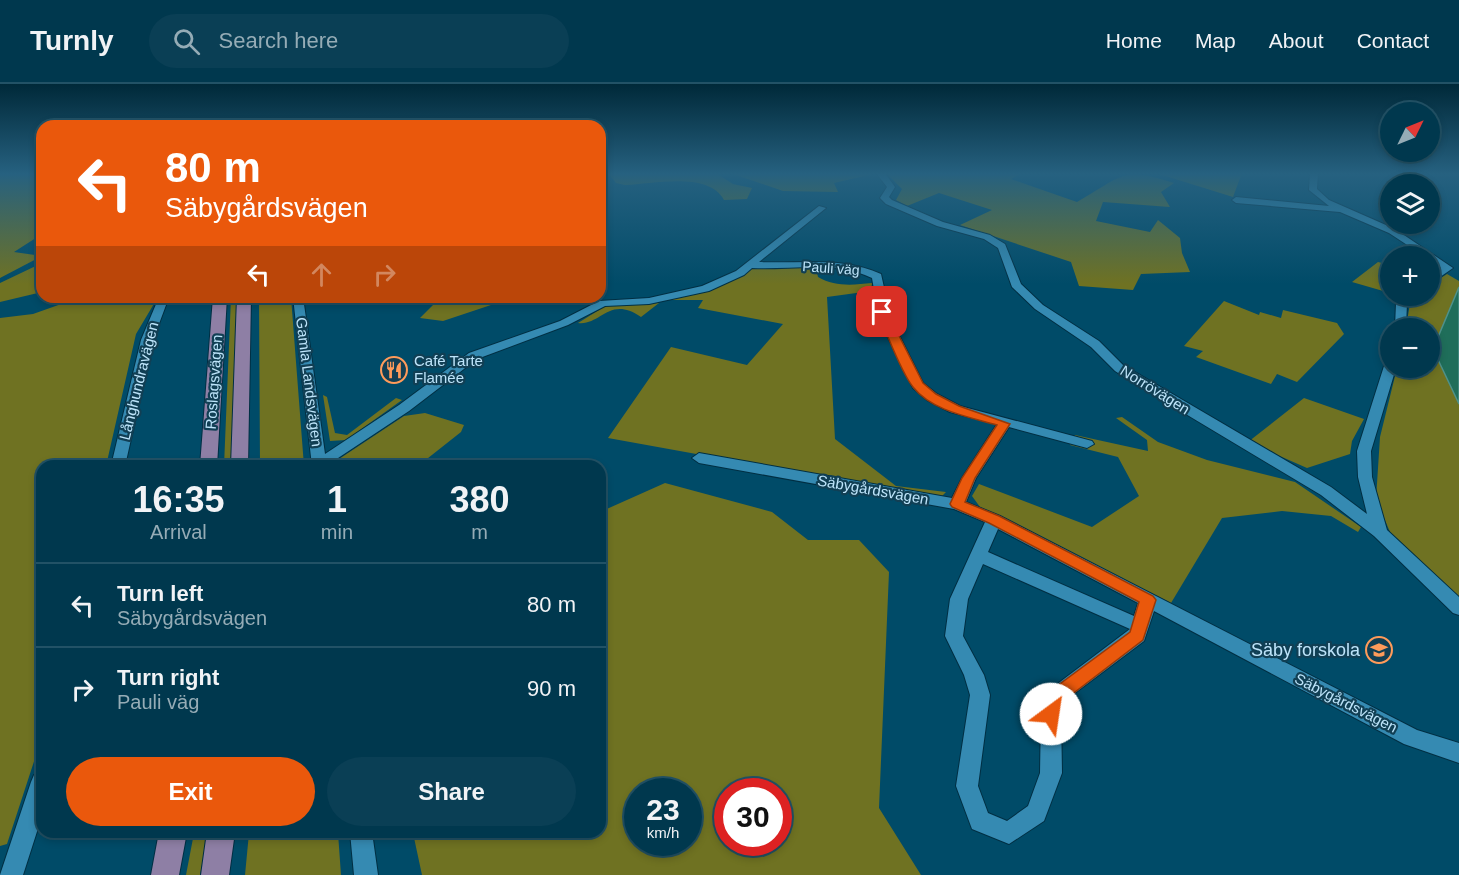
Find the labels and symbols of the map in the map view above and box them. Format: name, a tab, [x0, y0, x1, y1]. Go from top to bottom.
north arrow	[1380, 102, 1440, 162]
street label: Pauli väg	[802, 258, 860, 278]
pin	[856, 286, 907, 337]
street label: Gamla Landsvägen	[293, 316, 326, 448]
street label: Långhundravägen	[116, 320, 161, 442]
street label: Roslagsvägen	[202, 334, 225, 430]
place label: Café Tarte Flamée	[414, 352, 483, 386]
restaurant icon: Café Tarte Flamée	[379, 355, 409, 385]
street label: Norrövägen	[1118, 362, 1193, 418]
street label: Säbygårdsvägen	[816, 471, 930, 508]
school or university icon: Säby forskola	[1364, 635, 1394, 665]
place label: Säby forskola	[1251, 640, 1361, 660]
street label: Säbygårdsvägen	[1292, 669, 1400, 736]
position arrow	[1019, 682, 1083, 746]
speed limit sign: 30	[714, 778, 792, 856]

